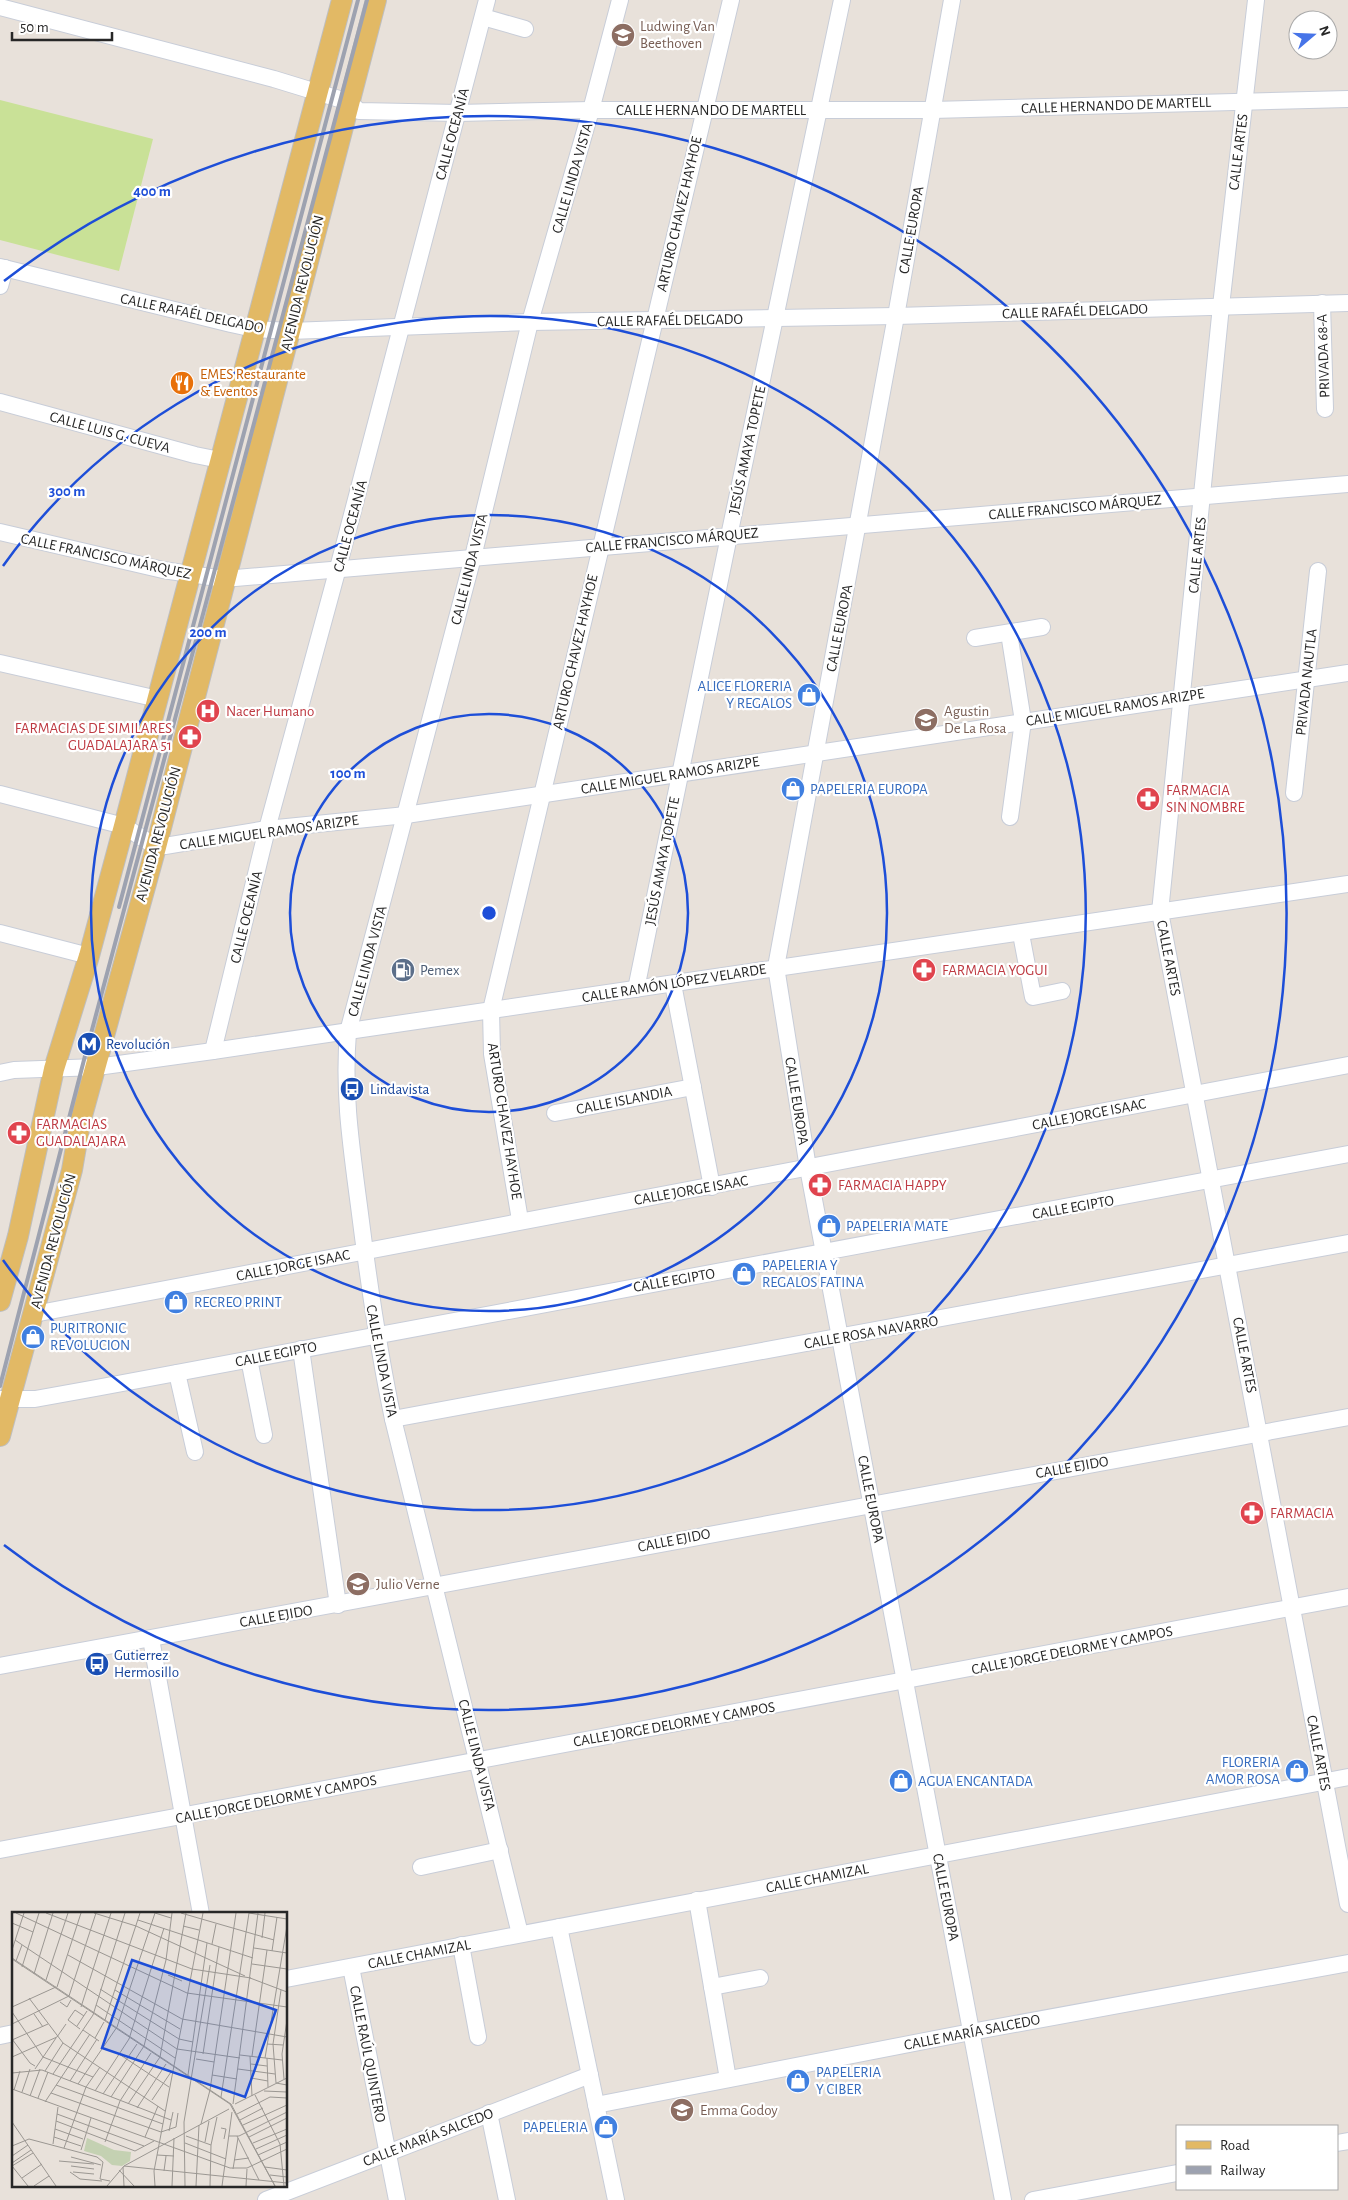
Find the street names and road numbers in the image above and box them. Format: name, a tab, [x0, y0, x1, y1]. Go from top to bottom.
street label: CALLE OCEANÍA	[431, 86, 472, 182]
street label: CALLE HERNANDO DE MARTELL	[1021, 95, 1212, 116]
street label: CALLE HERNANDO DE MARTELL	[616, 103, 807, 118]
street label: CALLE ARTES	[1226, 113, 1251, 191]
street label: CALLE LINDA VISTA	[550, 121, 596, 235]
street label: ARTURO CHAVEZ HAYHOE	[654, 135, 705, 293]
street label: CALLE EUROPA	[896, 185, 927, 275]
street label: AVENIDA REVOLUCIÓN	[276, 213, 327, 352]
street label: CALLE RAFAÉL DELGADO	[119, 289, 265, 336]
street label: CALLE RAFAÉL DELGADO	[1002, 299, 1148, 322]
street label: CALLE RAFAÉL DELGADO	[597, 310, 743, 329]
street label: PRIVADA 68-A	[1315, 313, 1332, 398]
street label: JESÚS AMAYA TOPETE	[725, 384, 768, 516]
street label: CALLE LUIS G. CUEVA	[48, 409, 172, 456]
street label: CALLE OCEANÍA	[329, 478, 370, 574]
street label: CALLE FRANCISCO MÁRQUEZ	[988, 490, 1162, 523]
street label: CALLE LINDA VISTA	[448, 512, 491, 626]
street label: CALLE ARTES	[1186, 516, 1209, 594]
street label: CALLE FRANCISCO MÁRQUEZ	[585, 523, 759, 556]
street label: CALLE FRANCISCO MÁRQUEZ	[19, 529, 193, 582]
street label: ARTURO CHAVEZ HAYHOE	[550, 573, 601, 731]
street label: CALLE EUROPA	[824, 583, 855, 673]
street label: PRIVADA NAUTLA	[1293, 627, 1320, 736]
street label: CALLE MIGUEL RAMOS ARIZPE	[1025, 686, 1205, 729]
street label: CALLE MIGUEL RAMOS ARIZPE	[580, 754, 760, 797]
street label: AVENIDA REVOLUCIÓN	[131, 764, 184, 903]
street label: JESÚS AMAYA TOPETE	[641, 795, 682, 927]
street label: CALLE MIGUEL RAMOS ARIZPE	[179, 813, 359, 852]
street label: CALLE OCEANÍA	[226, 869, 265, 965]
street label: CALLE LINDA VISTA	[345, 904, 390, 1018]
street label: CALLE ARTES	[1154, 919, 1183, 997]
street label: CALLE RAMÓN LÓPEZ VELARDE	[581, 960, 767, 1005]
street label: ARTURO CHAVEZ HAYHOE	[485, 1042, 524, 1201]
street label: CALLE EUROPA	[782, 1056, 811, 1146]
street label: CALLE ISLANDIA	[575, 1084, 674, 1117]
street label: CALLE JORGE ISAAC	[1031, 1096, 1147, 1133]
street label: AVENIDA REVOLUCIÓN	[26, 1171, 79, 1310]
street label: CALLE JORGE ISAAC	[633, 1173, 749, 1208]
street label: CALLE EGIPTO	[1031, 1193, 1115, 1222]
street label: CALLE JORGE ISAAC	[235, 1247, 351, 1284]
street label: CALLE EGIPTO	[632, 1266, 716, 1295]
street label: CALLE LINDA VISTA	[363, 1304, 400, 1419]
street label: CALLE ROSA NAVARRO	[803, 1313, 939, 1352]
street label: CALLE ARTES	[1230, 1316, 1259, 1394]
street label: CALLE EGIPTO	[234, 1339, 318, 1370]
street label: CALLE EUROPA	[855, 1454, 886, 1544]
street label: CALLE EJIDO	[1034, 1454, 1110, 1481]
street label: CALLE EJIDO	[636, 1526, 712, 1555]
street label: CALLE EJIDO	[238, 1603, 314, 1630]
street label: CALLE JORGE DELORME Y CAMPOS	[970, 1624, 1174, 1677]
street label: CALLE LINDA VISTA	[455, 1698, 498, 1813]
street label: CALLE JORGE DELORME Y CAMPOS	[572, 1699, 776, 1750]
street label: CALLE ARTES	[1304, 1714, 1333, 1792]
street label: CALLE JORGE DELORME Y CAMPOS	[174, 1773, 378, 1826]
street label: CALLE EUROPA	[930, 1852, 961, 1942]
street label: CALLE CHAMIZAL	[765, 1861, 870, 1896]
street label: CALLE CHAMIZAL	[367, 1937, 472, 1972]
street label: CALLE RAÚL QUINTERO	[347, 1984, 390, 2124]
street label: CALLE MARÍA SALCEDO	[902, 2010, 1041, 2053]
street label: CALLE MARÍA SALCEDO	[360, 2104, 495, 2169]

